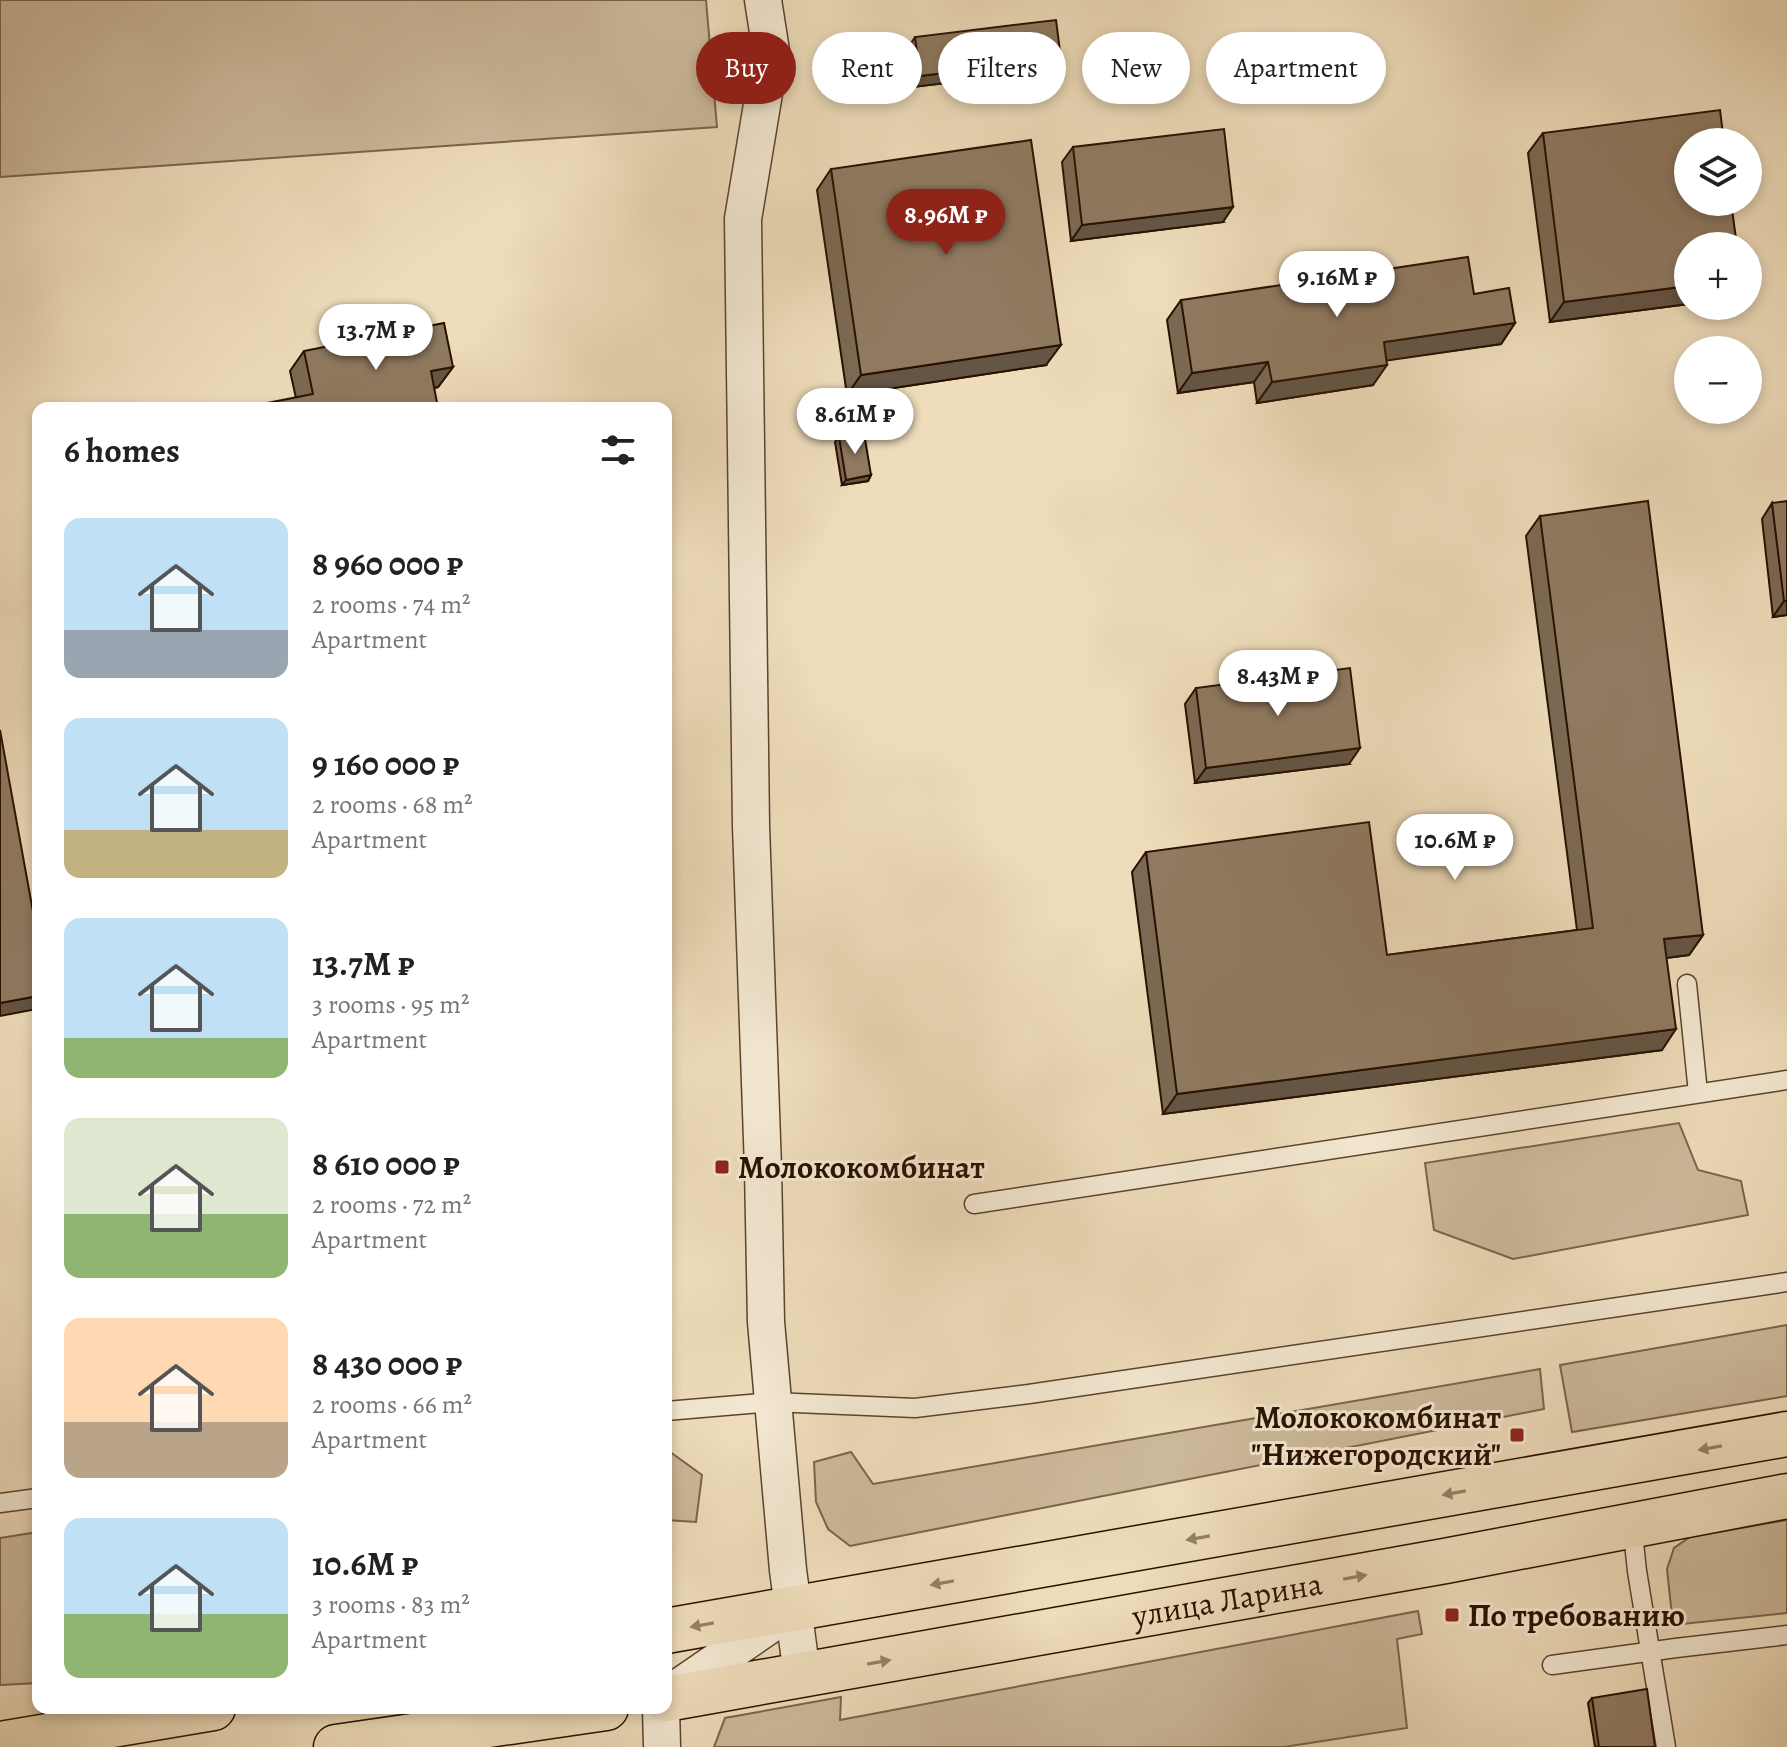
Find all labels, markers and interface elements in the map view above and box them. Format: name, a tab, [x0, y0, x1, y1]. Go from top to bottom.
chip: Buy	[696, 32, 796, 104]
chip: Rent	[812, 32, 922, 104]
chip: Filters	[938, 32, 1066, 104]
chip: New	[1082, 32, 1190, 104]
chip: Apartment	[1206, 32, 1386, 104]
map controls	[1674, 128, 1762, 424]
button: layers	[1674, 128, 1762, 216]
pin: 8.96M ₽	[872, 189, 1020, 257]
text: 8.96M ₽	[904, 197, 988, 232]
button: +	[1674, 232, 1762, 320]
pin: 9.16M ₽	[1263, 251, 1411, 319]
text: 9.16M ₽	[1297, 259, 1377, 294]
pin: 13.7M ₽	[302, 304, 450, 372]
text: 13.7M ₽	[337, 312, 415, 347]
button: −	[1674, 336, 1762, 424]
pin: 8.61M ₽	[781, 388, 929, 456]
text: 8.61M ₽	[815, 396, 895, 431]
text: 6 homes	[64, 427, 180, 474]
icon: filters	[596, 428, 640, 472]
text: 8 960 000 ₽	[312, 540, 463, 587]
icon: home	[128, 550, 224, 646]
text: 2 rooms · 74 m²	[312, 587, 471, 622]
text: Apartment	[312, 622, 427, 657]
pin: 8.43M ₽	[1204, 650, 1352, 718]
text: 8.43M ₽	[1237, 658, 1319, 693]
text: 9 160 000 ₽	[312, 740, 459, 787]
icon: home	[128, 750, 224, 846]
text: 2 rooms · 68 m²	[312, 787, 473, 822]
pin: 10.6M ₽	[1381, 814, 1529, 882]
text: Apartment	[312, 822, 427, 857]
text: 10.6M ₽	[1414, 822, 1496, 857]
text: 13.7M ₽	[312, 940, 414, 987]
icon: home	[128, 950, 224, 1046]
text: 3 rooms · 95 m²	[312, 987, 469, 1022]
text: Apartment	[312, 1022, 427, 1057]
text: 8 610 000 ₽	[312, 1140, 460, 1187]
place label: Молококомбинат	[738, 1145, 985, 1189]
icon: home	[128, 1150, 224, 1246]
marker: Молококомбинат	[713, 1158, 731, 1176]
text: 2 rooms · 72 m²	[312, 1187, 471, 1222]
text: Apartment	[312, 1222, 427, 1257]
text: 8 430 000 ₽	[312, 1340, 462, 1387]
icon: home	[128, 1350, 224, 1446]
text: 2 rooms · 66 m²	[312, 1387, 472, 1422]
place label: Молококомбинат "Нижегородский"	[1251, 1395, 1501, 1476]
text: Apartment	[312, 1422, 427, 1457]
marker: Молококомбинат "Нижегородский"	[1508, 1426, 1526, 1444]
one-way arrow	[1697, 1442, 1722, 1454]
one-way arrow	[1441, 1488, 1466, 1500]
one-way arrow	[1185, 1533, 1210, 1545]
text: 10.6M ₽	[312, 1540, 418, 1587]
icon: home	[128, 1550, 224, 1646]
street label: улица Ларина	[1128, 1561, 1326, 1638]
one-way arrow	[1343, 1570, 1368, 1582]
one-way arrow	[929, 1577, 954, 1590]
text: 3 rooms · 83 m²	[312, 1587, 470, 1622]
place label: По требованию	[1468, 1593, 1685, 1637]
marker: По требованию	[1443, 1606, 1461, 1624]
one-way arrow	[689, 1619, 714, 1632]
text: Apartment	[312, 1622, 427, 1657]
one-way arrow	[867, 1655, 892, 1667]

